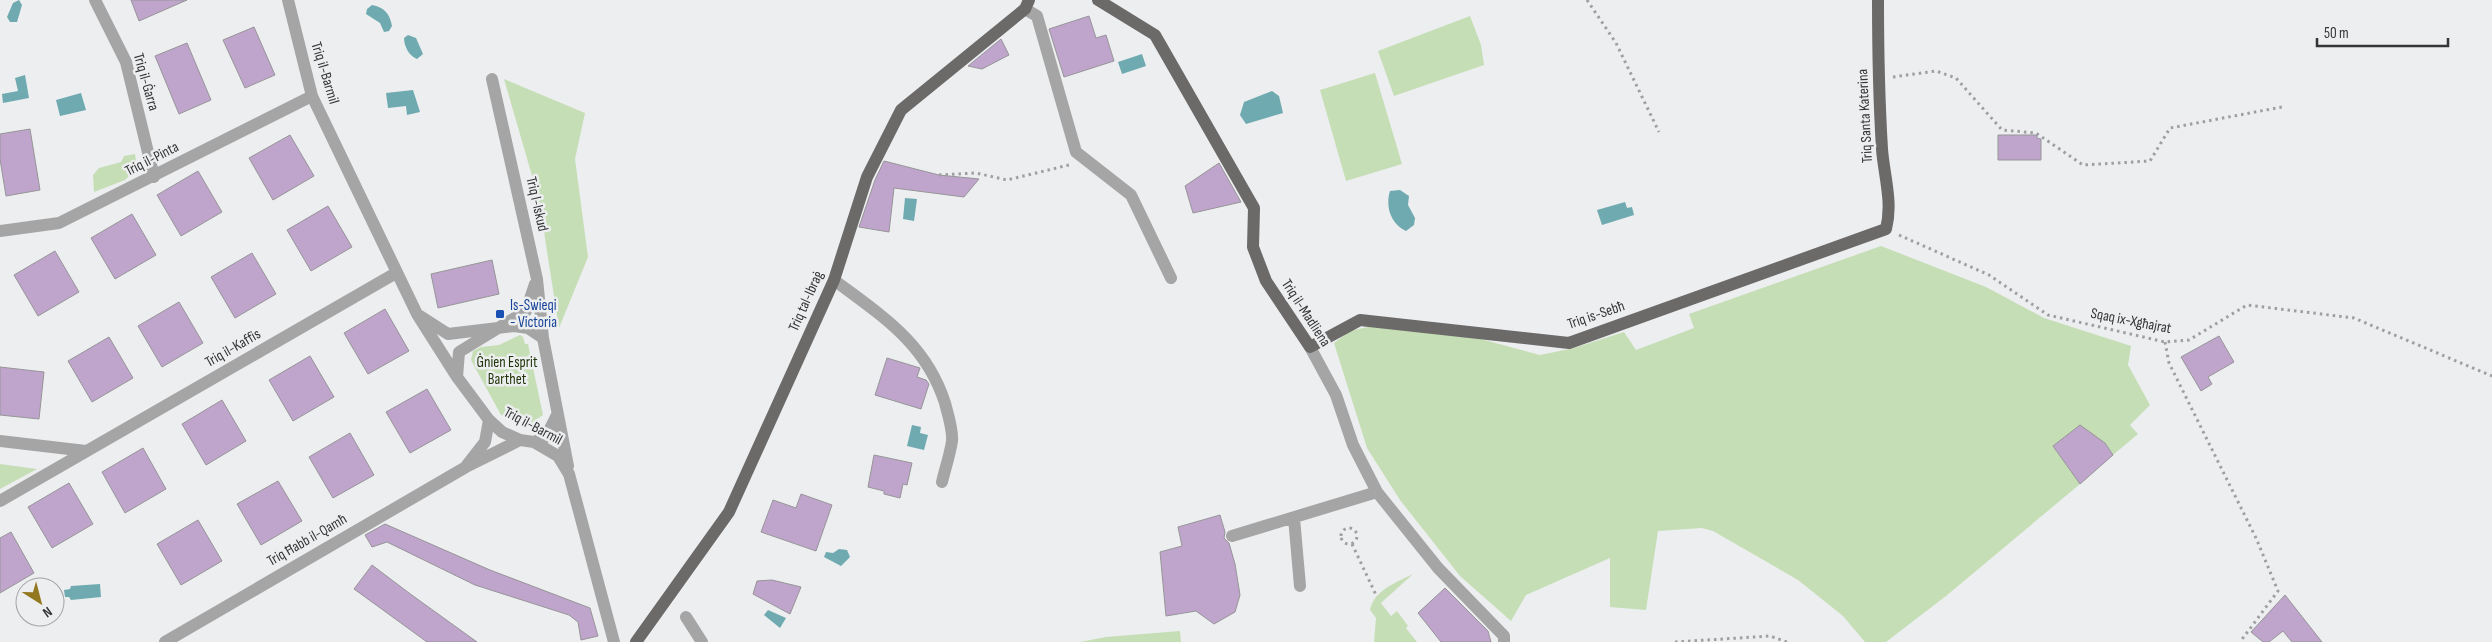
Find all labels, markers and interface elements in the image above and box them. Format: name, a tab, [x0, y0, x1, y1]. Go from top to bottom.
scale bar	[2317, 15, 2448, 47]
text: 50 m	[2324, 24, 2349, 43]
street label: Triq il-Barmil	[307, 40, 343, 106]
street label: Triq il-Ġarra	[129, 51, 163, 113]
street label: Triq Santa Katerina	[1853, 68, 1877, 164]
street label: Triq il-Pinta	[122, 137, 182, 181]
street label: Triq l-Iskud	[521, 175, 553, 233]
street label: Triq tal-Ibraġ	[784, 268, 828, 334]
street label: Triq il-Madliena	[1277, 276, 1335, 351]
place label: Is-Swieqi - Victoria	[510, 296, 557, 332]
street label: Triq is-Sebħ	[1565, 296, 1627, 334]
street label: Sqaq ix-Xgħajrat	[2089, 304, 2173, 338]
marker: Is-Swieqi - Victoria	[494, 308, 506, 320]
street label: Triq il-Kaffis	[202, 325, 264, 371]
park label: Ġnien Esprit Barthet	[476, 353, 538, 389]
street label: Triq il-Barmil	[500, 403, 566, 449]
street label: Triq Ħabb il-Qamħ	[264, 509, 350, 571]
north arrow	[15, 577, 65, 627]
text: N	[39, 603, 55, 621]

